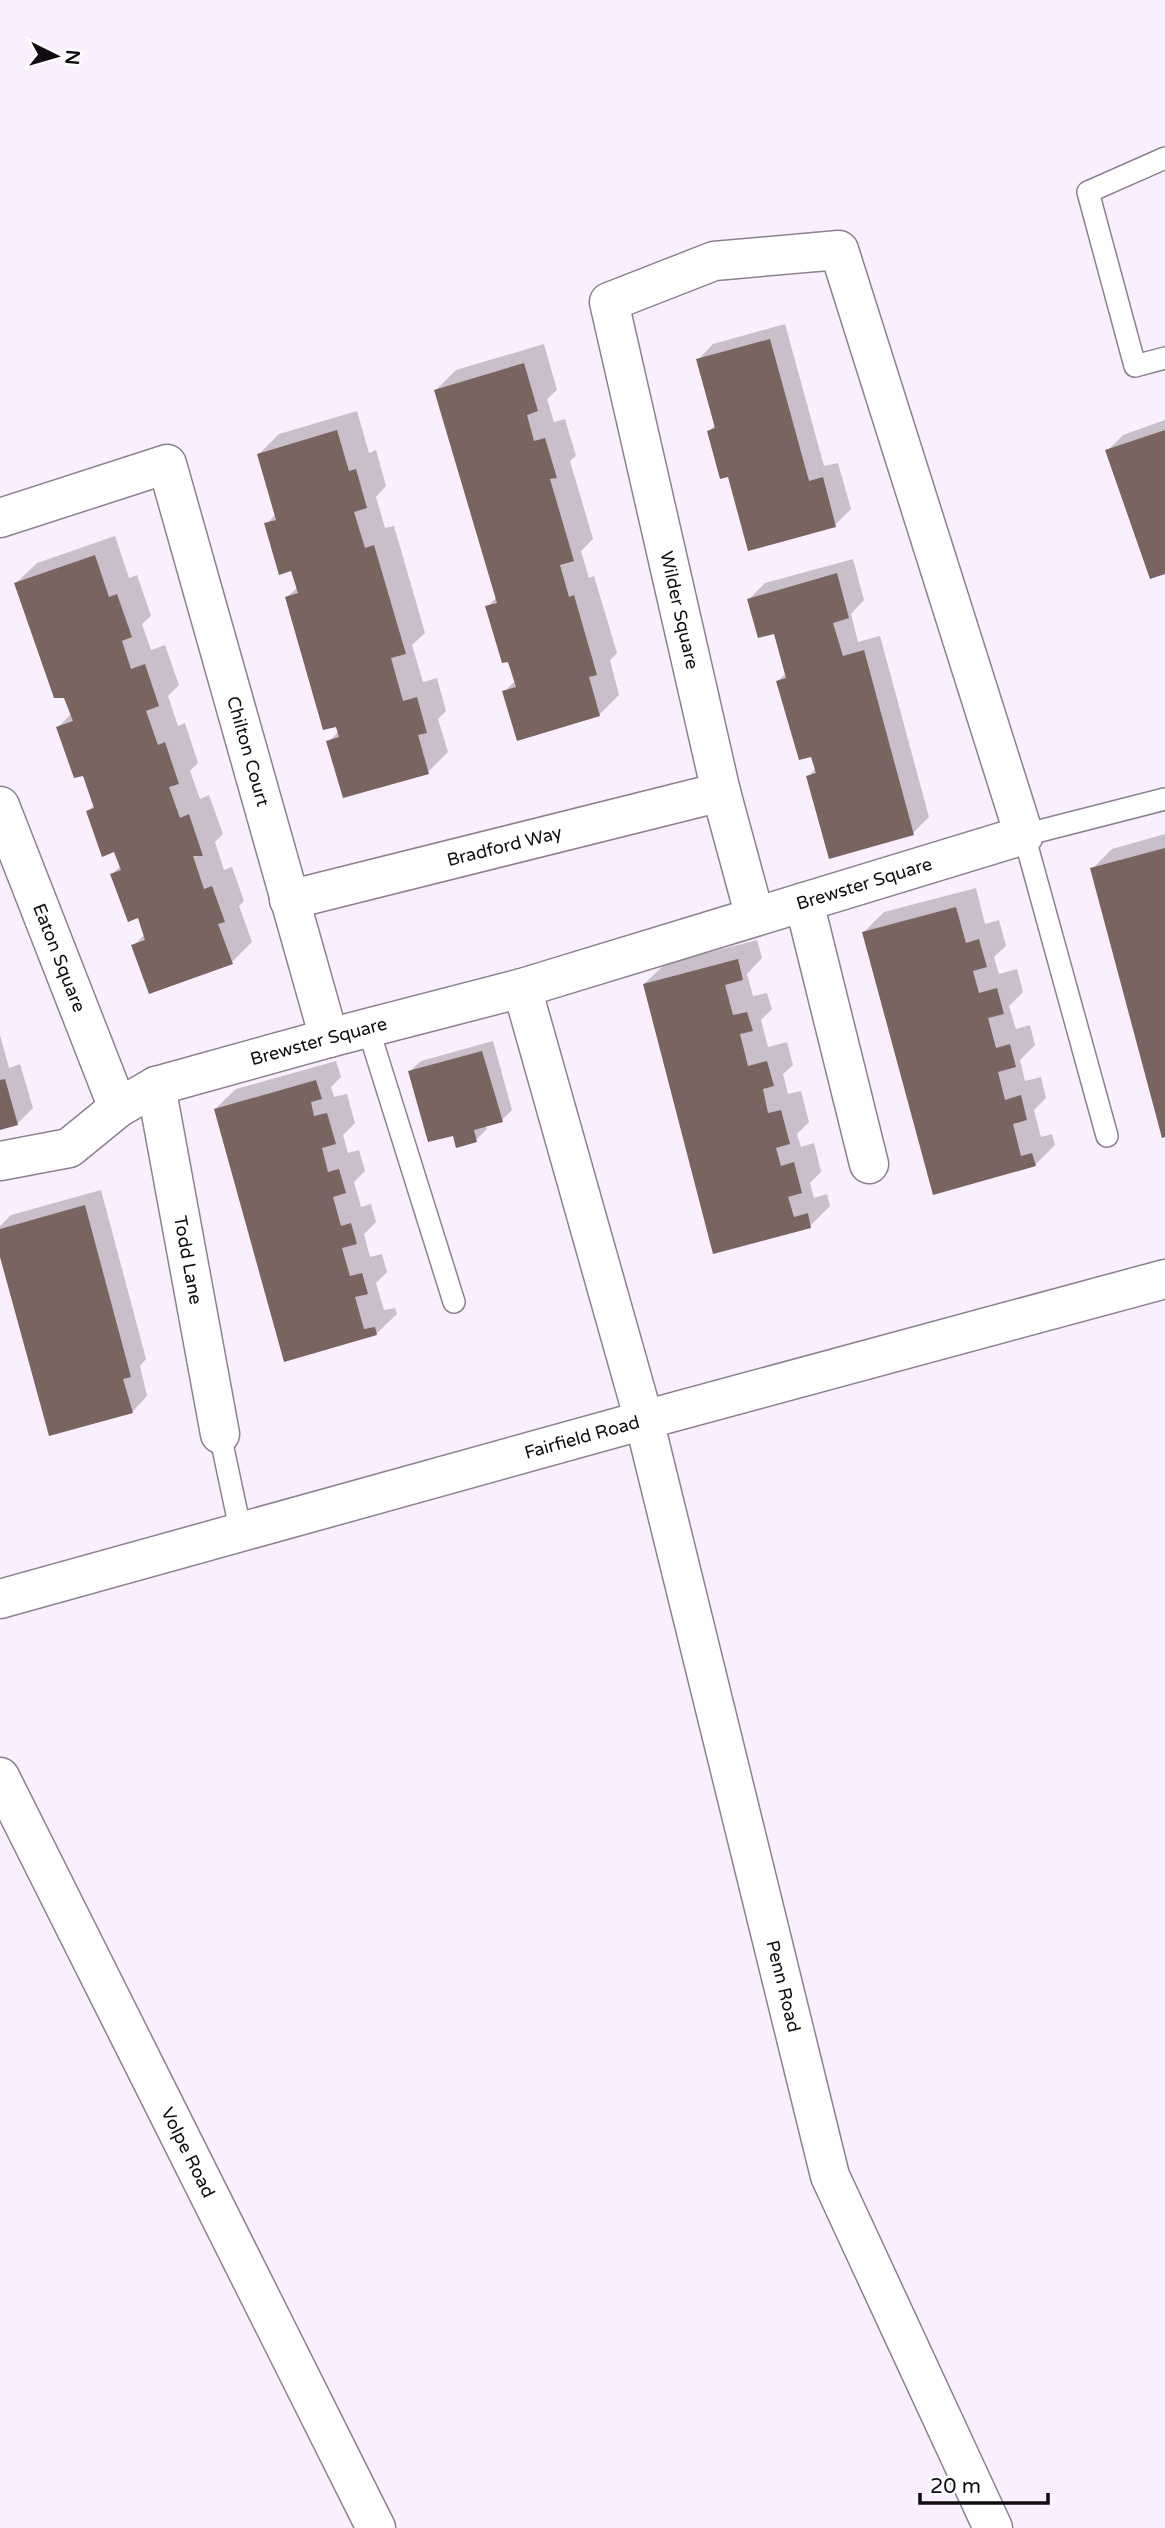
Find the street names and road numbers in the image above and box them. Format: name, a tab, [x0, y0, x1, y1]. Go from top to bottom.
street label: Wilder Square	[655, 549, 704, 671]
street label: Chilton Court	[222, 694, 274, 809]
street label: Bradford Way	[445, 821, 565, 871]
street label: Brewster Square	[794, 853, 935, 915]
street label: Eaton Square	[28, 900, 90, 1015]
street label: Brewster Square	[248, 1012, 389, 1070]
street label: Todd Lane	[169, 1214, 207, 1306]
street label: Fairfield Road	[522, 1411, 642, 1464]
street label: Penn Road	[761, 1938, 805, 2034]
street label: Volpe Road	[156, 2104, 220, 2202]

